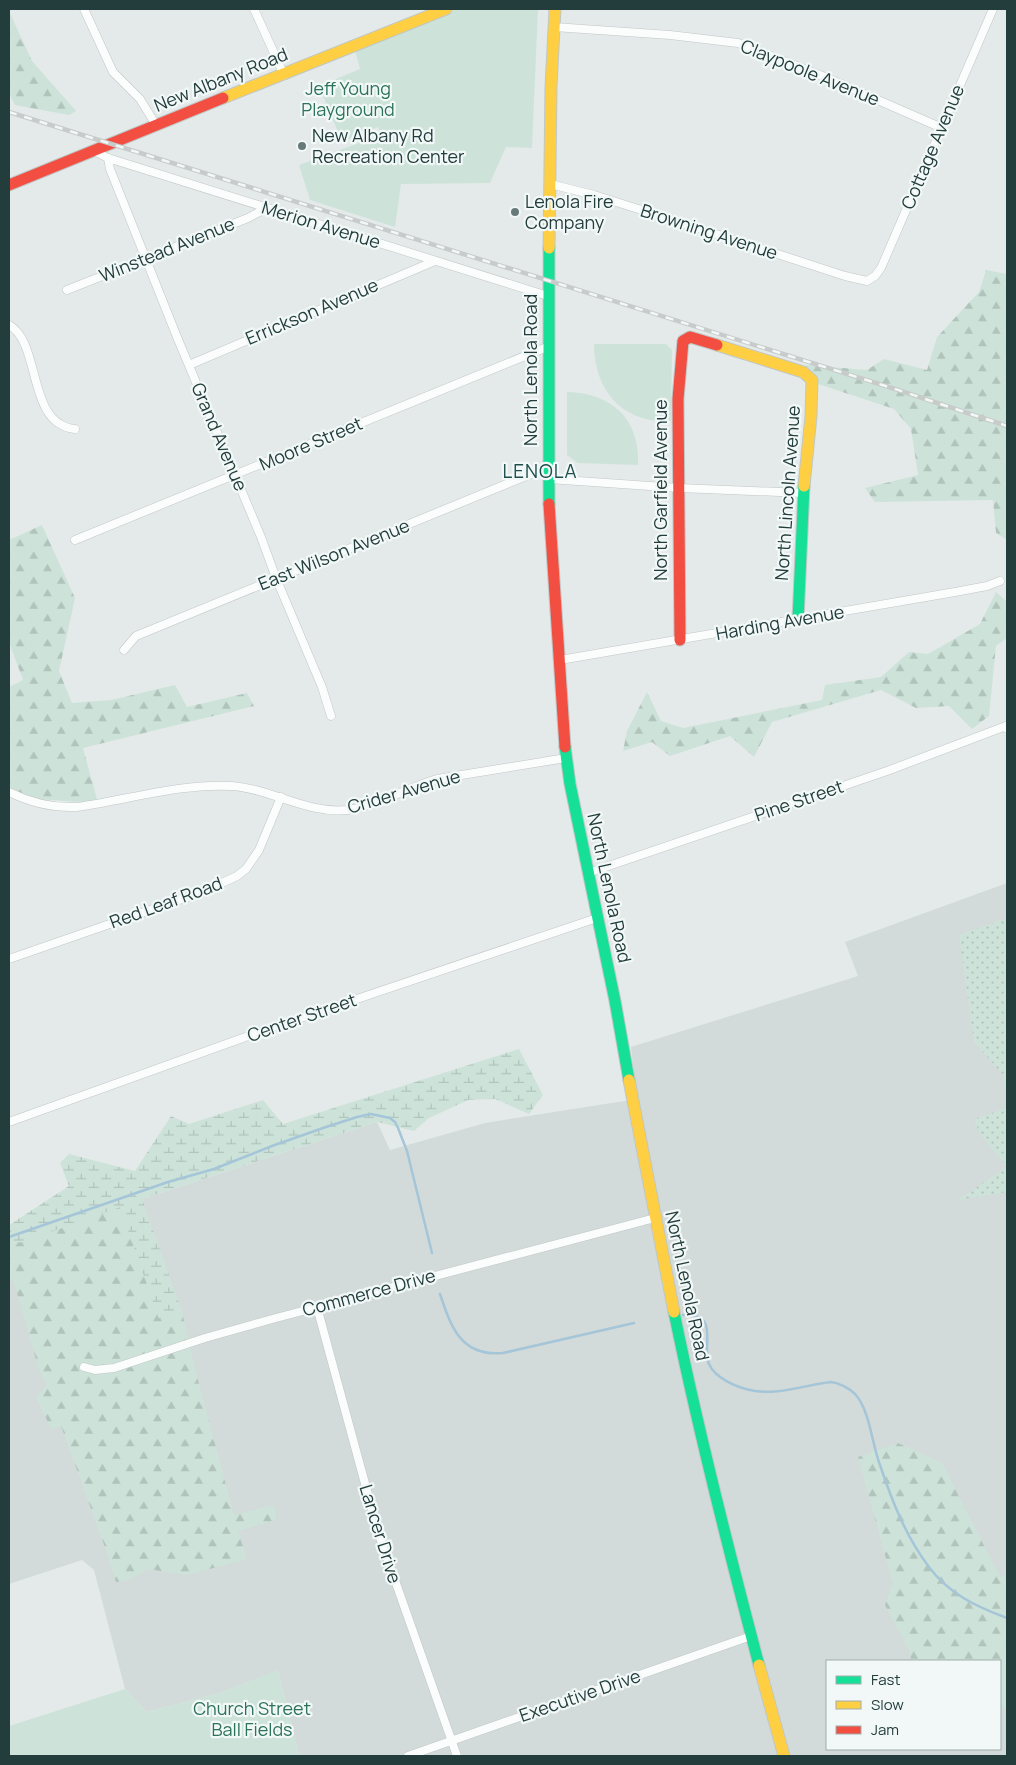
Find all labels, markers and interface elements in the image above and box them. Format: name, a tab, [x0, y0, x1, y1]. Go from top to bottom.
street label: Claypoole Avenue	[737, 33, 883, 111]
street label: New Albany Road	[150, 41, 291, 117]
park label: Jeff Young Playground	[301, 76, 395, 121]
street label: Cottage Avenue	[895, 81, 969, 213]
place label: New Albany Rd Recreation Center	[312, 123, 465, 168]
marker: New Albany Rd Recreation Center	[296, 140, 308, 152]
place label: Lenola Fire Company	[525, 189, 614, 234]
street label: Merion Avenue	[259, 195, 384, 253]
street label: Browning Avenue	[638, 198, 781, 265]
marker: Lenola Fire Company	[509, 206, 521, 218]
street label: Winstead Avenue	[95, 211, 238, 287]
street label: Errickson Avenue	[241, 272, 382, 350]
street label: North Lenola Road	[518, 294, 542, 446]
street label: Grand Avenue	[186, 379, 254, 494]
street label: North Garfield Avenue	[648, 399, 672, 581]
street label: North Lincoln Avenue	[769, 405, 805, 581]
street label: Moore Street	[255, 411, 366, 476]
district label: LENOLA	[502, 458, 578, 484]
street label: East Wilson Avenue	[254, 513, 413, 595]
street label: Harding Avenue	[714, 599, 846, 645]
street label: Crider Avenue	[344, 763, 463, 819]
street label: Pine Street	[751, 774, 846, 826]
street label: North Lenola Road	[582, 811, 638, 965]
street label: Red Leaf Road	[106, 871, 225, 934]
street label: Center Street	[244, 987, 360, 1047]
street label: North Lenola Road	[660, 1209, 716, 1363]
street label: Commerce Drive	[300, 1263, 438, 1321]
street label: Lancer Drive	[355, 1481, 407, 1586]
legend	[826, 1660, 1001, 1750]
street label: Executive Drive	[516, 1663, 644, 1727]
text: Fast	[871, 1669, 900, 1690]
text: Slow	[871, 1694, 904, 1715]
park label: Church Street Ball Fields	[193, 1696, 311, 1741]
text: Jam	[871, 1719, 899, 1740]

